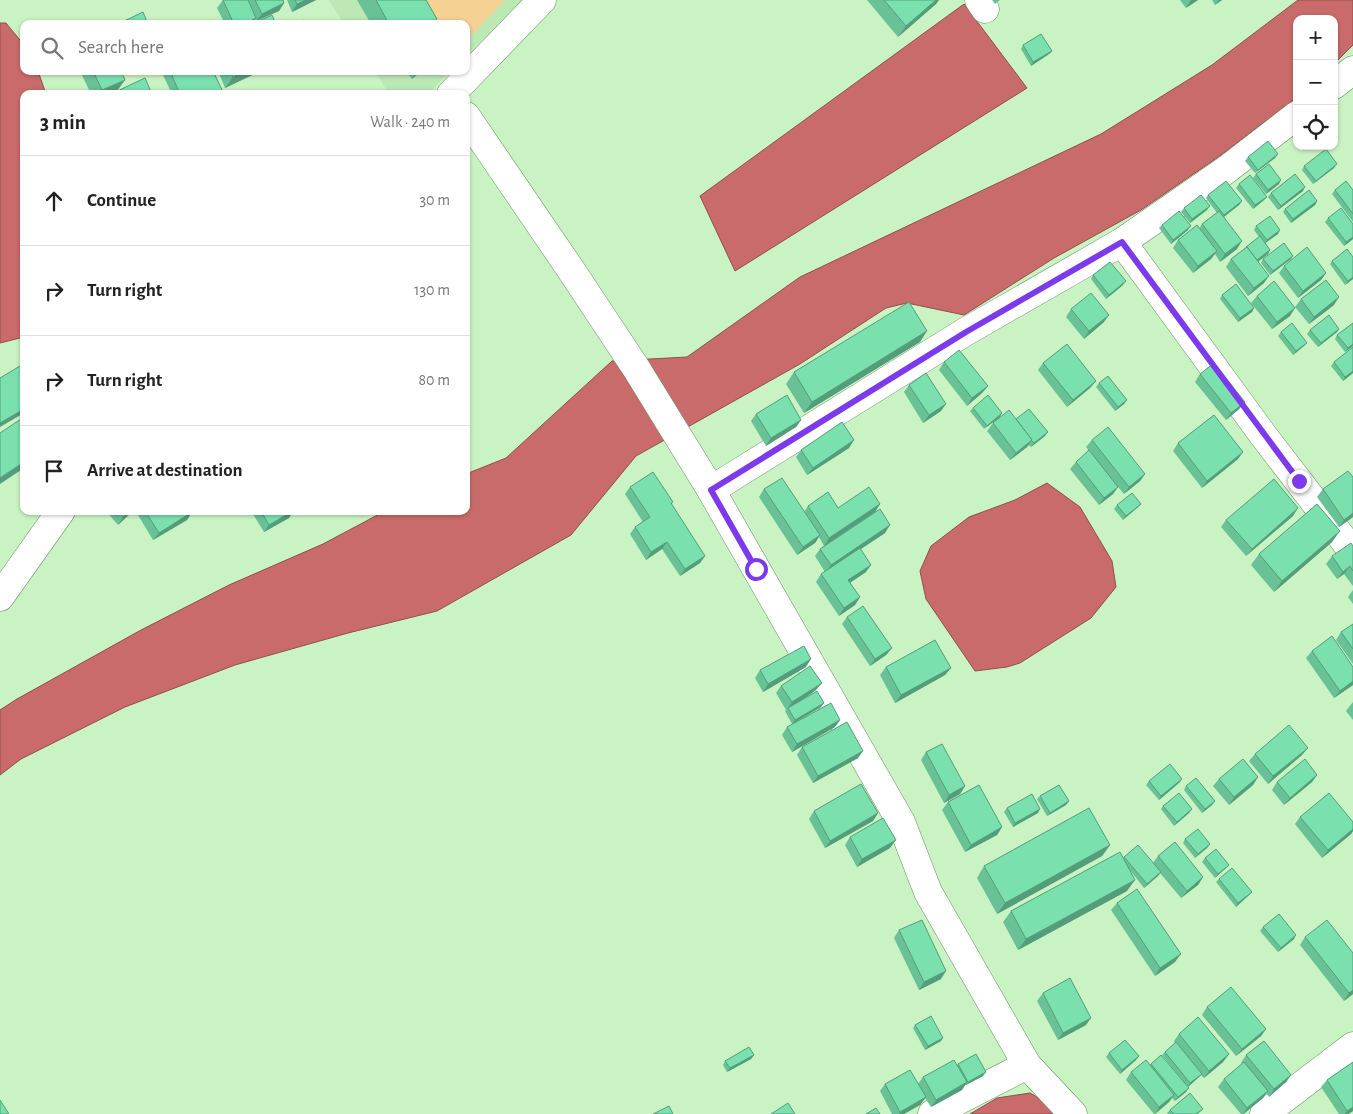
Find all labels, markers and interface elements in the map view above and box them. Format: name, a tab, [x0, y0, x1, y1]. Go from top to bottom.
map controls	[1293, 15, 1338, 150]
button: +	[1293, 15, 1338, 60]
search box	[20, 20, 470, 75]
icon: search	[38, 34, 66, 62]
text: Search here	[78, 38, 164, 57]
button: −	[1293, 60, 1338, 105]
button: locate	[1293, 105, 1338, 150]
text: 3 min	[40, 112, 86, 133]
text: Walk · 240 m	[370, 114, 450, 130]
icon: ahead	[40, 187, 68, 215]
text: Continue	[87, 191, 156, 210]
text: 30 m	[420, 192, 450, 208]
icon: right	[40, 277, 68, 305]
text: Turn right	[87, 281, 162, 300]
text: 130 m	[414, 282, 450, 298]
icon: right	[40, 367, 68, 395]
text: Turn right	[87, 371, 162, 390]
text: 80 m	[419, 372, 450, 388]
icon: arrive	[40, 457, 68, 485]
text: Arrive at destination	[87, 461, 243, 480]
route end	[1288, 470, 1311, 493]
route start	[745, 558, 768, 581]

